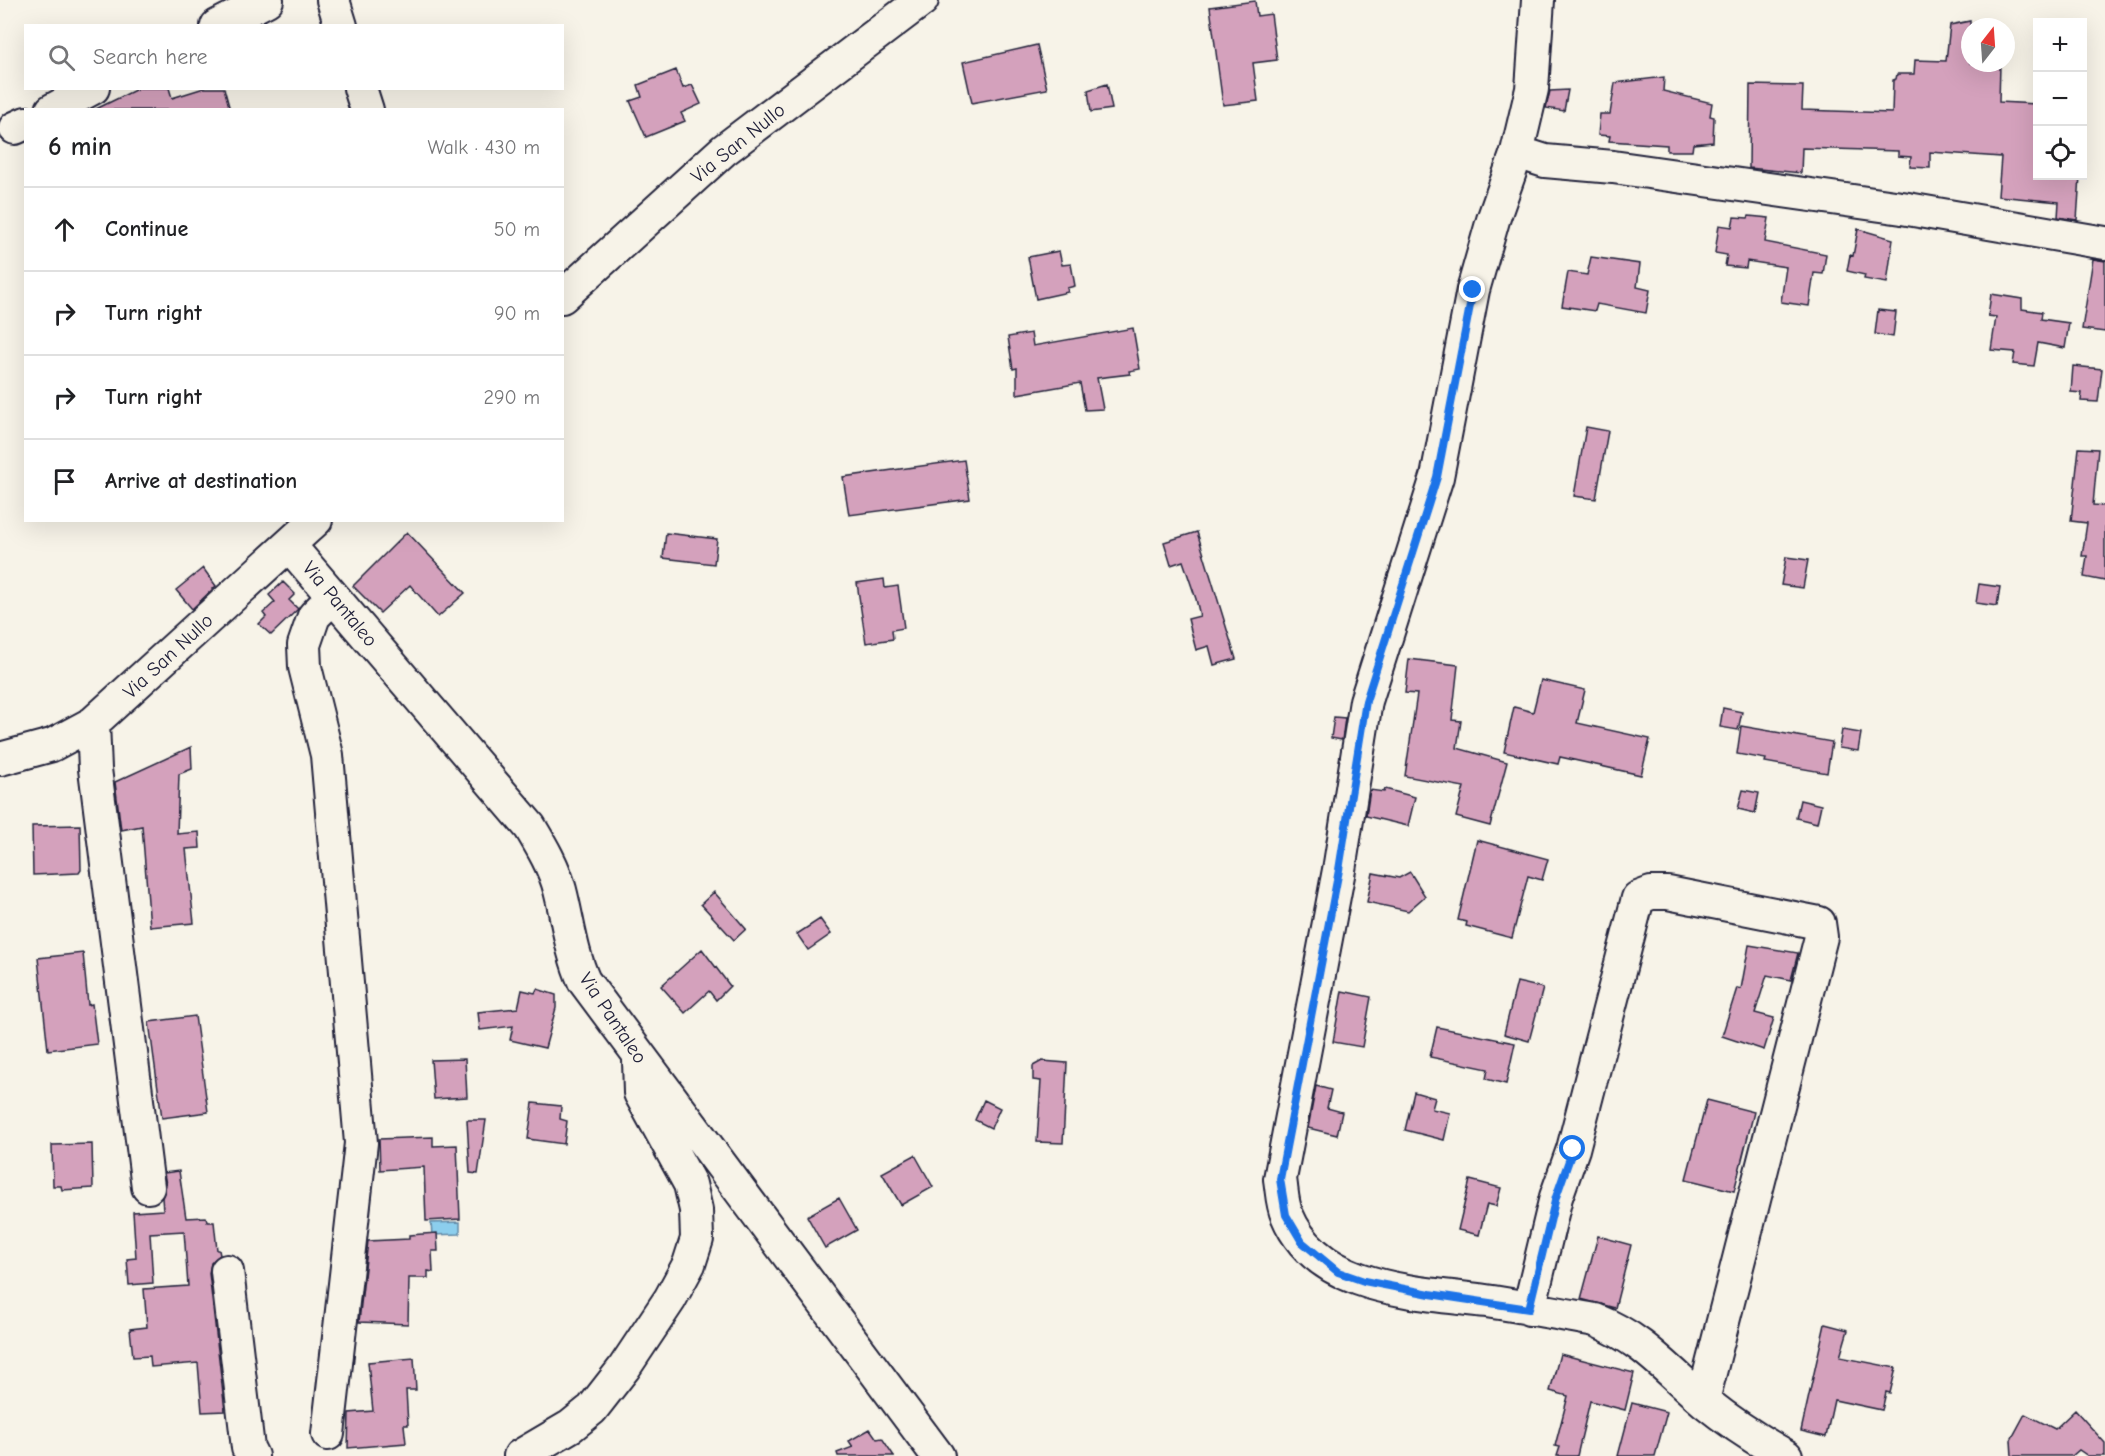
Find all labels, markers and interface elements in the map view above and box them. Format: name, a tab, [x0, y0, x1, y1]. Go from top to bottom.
north arrow	[1961, 18, 2015, 72]
map controls	[2033, 18, 2087, 180]
button: +	[2033, 18, 2087, 72]
search box	[24, 24, 564, 90]
icon: search	[45, 41, 78, 74]
text: Search here	[93, 44, 208, 70]
button: −	[2033, 72, 2087, 126]
street label: Via San Nullo	[686, 98, 790, 188]
button: locate	[2033, 126, 2087, 180]
text: 6 min	[48, 132, 112, 162]
text: Walk · 430 m	[428, 136, 540, 159]
icon: ahead	[48, 213, 81, 246]
text: Continue	[105, 216, 188, 242]
text: 50 m	[494, 218, 540, 241]
route end	[1459, 276, 1485, 302]
icon: right	[48, 297, 81, 330]
text: Turn right	[105, 300, 202, 326]
text: 90 m	[494, 302, 540, 325]
icon: right	[48, 381, 81, 414]
text: Turn right	[105, 384, 202, 410]
text: 290 m	[484, 386, 540, 409]
icon: arrive	[48, 465, 81, 498]
text: Arrive at destination	[105, 468, 297, 494]
street label: Via Pantaleo	[298, 557, 382, 651]
street label: Via San Nullo	[118, 609, 218, 703]
street label: Via Pantaleo	[574, 968, 652, 1068]
route start	[1559, 1135, 1585, 1161]

